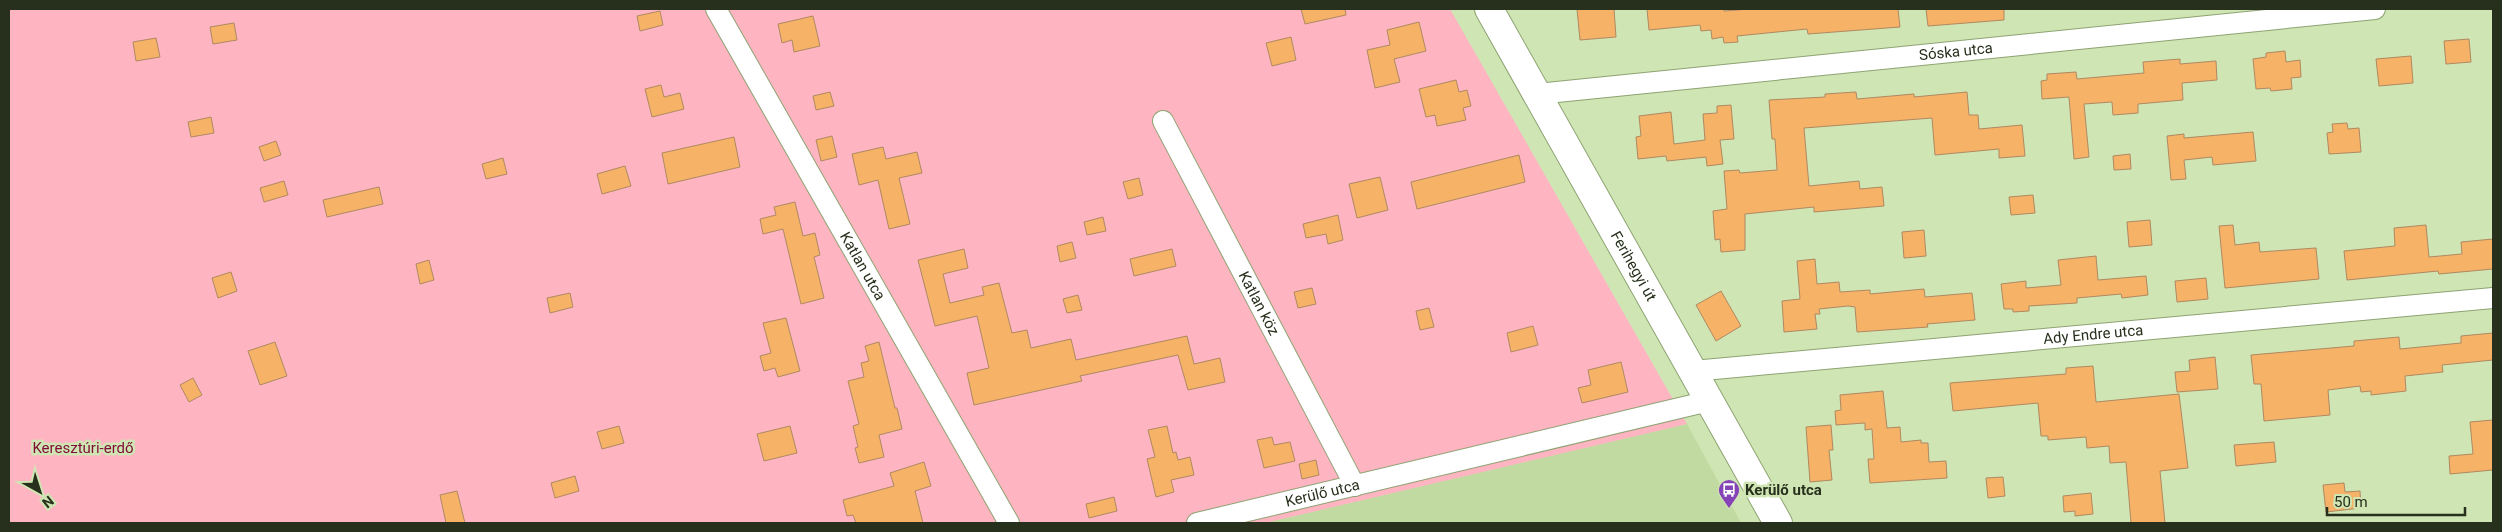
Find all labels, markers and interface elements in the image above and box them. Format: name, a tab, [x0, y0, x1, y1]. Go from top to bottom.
street label: Sóska utca	[1918, 39, 1994, 64]
street label: Ferihegyi út	[1607, 228, 1660, 304]
street label: Katlan utca	[836, 229, 889, 303]
street label: Katlan köz	[1235, 268, 1283, 338]
street label: Ady Endre utca	[2043, 321, 2144, 348]
park label: Keresztúri-erdő	[32, 439, 134, 457]
north arrow	[15, 467, 65, 517]
street label: Kerülő utca	[1284, 476, 1361, 511]
bus stop icon: Kerülő utca	[1717, 478, 1741, 509]
place label: Kerülő utca	[1745, 481, 1822, 499]
scale bar	[2327, 484, 2464, 516]
text: N	[39, 493, 57, 511]
text: 50 m	[2334, 493, 2368, 511]

